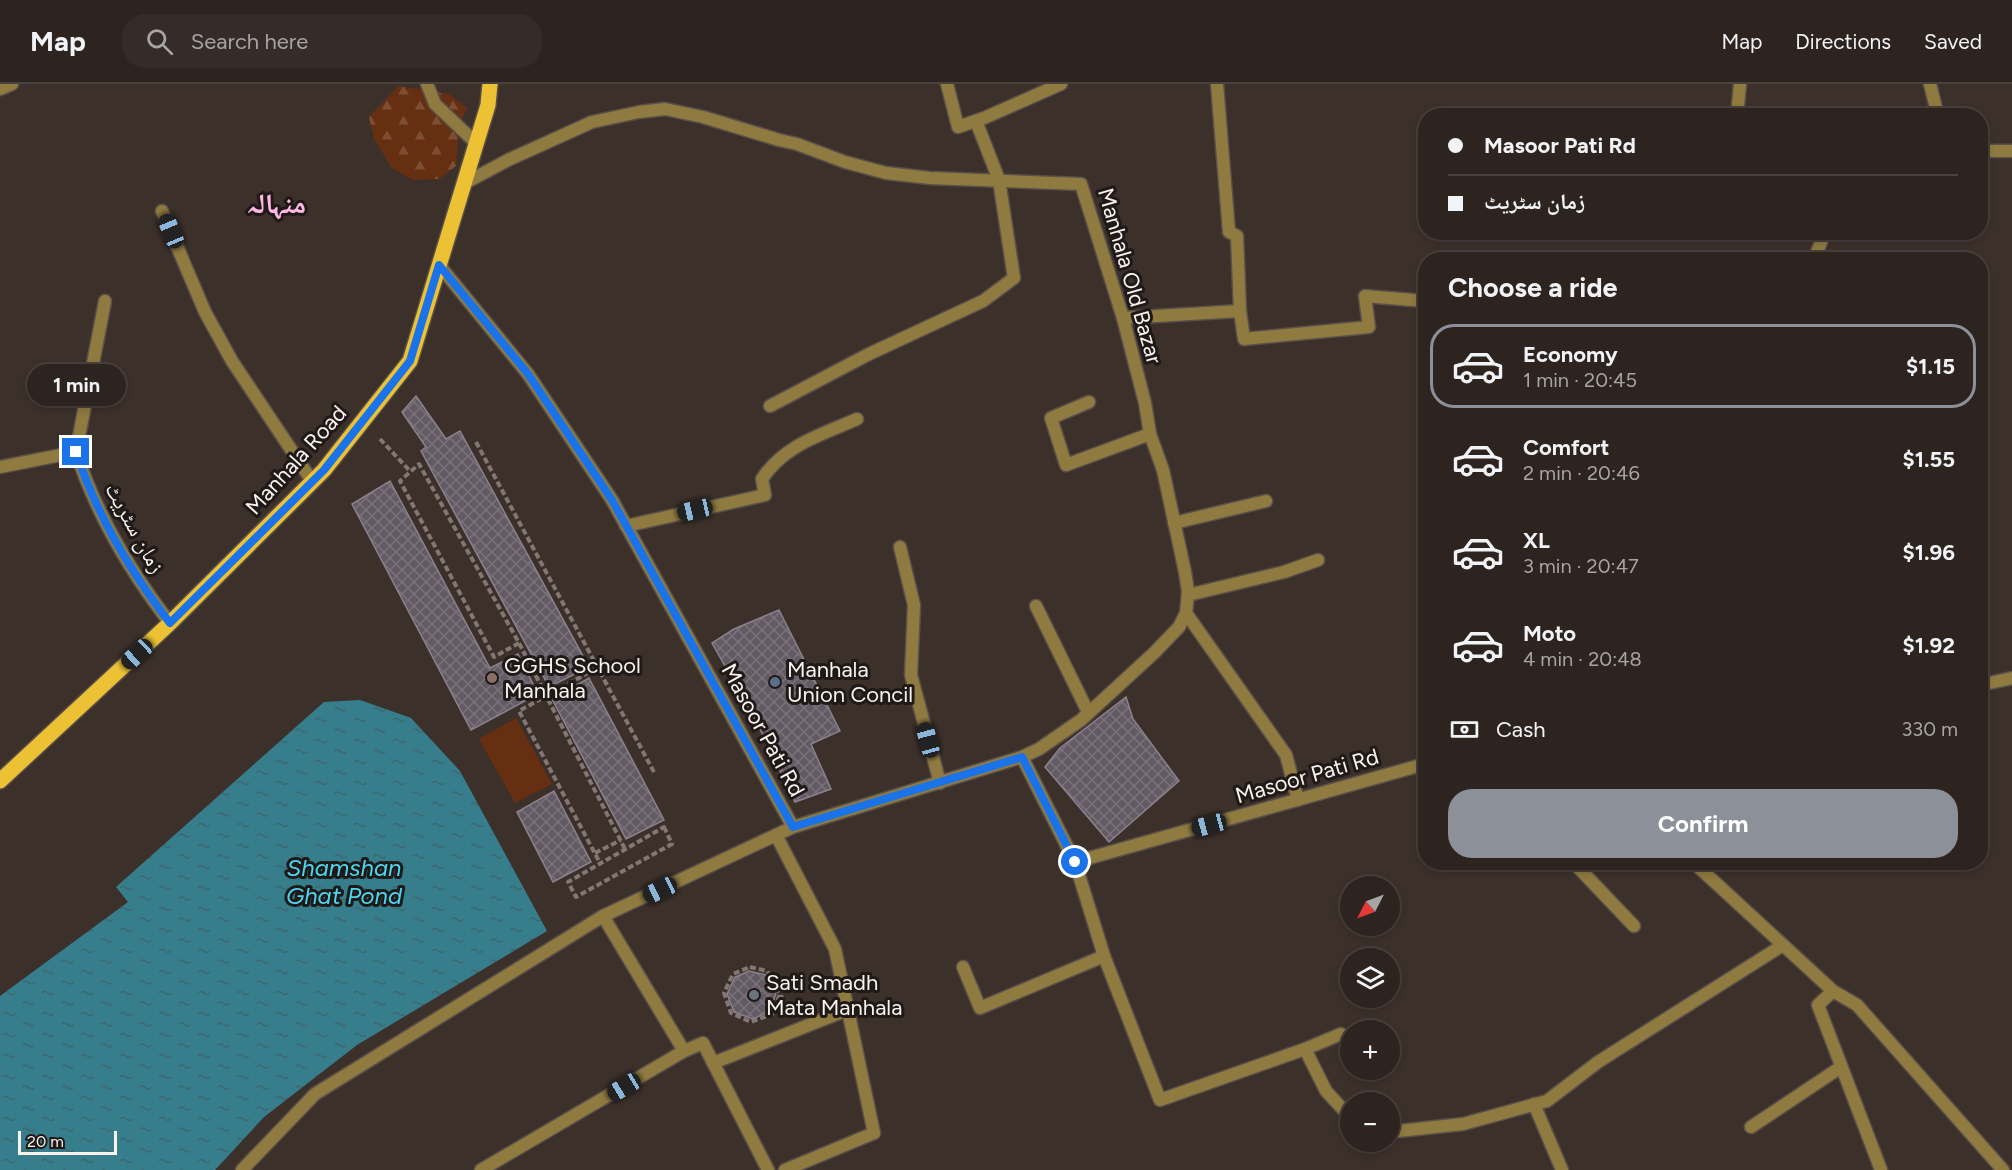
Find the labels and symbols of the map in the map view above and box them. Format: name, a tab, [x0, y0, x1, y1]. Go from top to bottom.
street label: Manhala Old Bazar	[1092, 185, 1168, 367]
district label: منہالہ	[246, 186, 306, 220]
car	[156, 211, 186, 251]
callout: 1 min	[26, 365, 125, 407]
street label: Manhala Road	[240, 400, 352, 520]
route end	[62, 438, 89, 465]
street label: زمان سٹریٹ	[99, 478, 171, 578]
car	[675, 497, 715, 523]
car	[118, 635, 156, 673]
place label: GGHS School Manhala	[504, 652, 641, 704]
place label: Manhala Union Concil	[787, 656, 913, 708]
street label: Masoor Pati Rd	[715, 659, 811, 801]
marker: GGHS School Manhala	[485, 671, 499, 685]
marker: Manhala Union Concil	[768, 675, 782, 689]
car	[915, 720, 941, 760]
street label: Masoor Pati Rd	[1232, 743, 1382, 809]
car	[1189, 812, 1229, 838]
route start	[1061, 848, 1088, 875]
water label: Shamshan Ghat Pond	[286, 853, 403, 910]
car	[640, 874, 680, 906]
north arrow	[1340, 876, 1400, 936]
place label: Sati Smadh Mata Manhala	[766, 969, 902, 1021]
marker: Sati Smadh Mata Manhala	[747, 988, 761, 1002]
car	[604, 1070, 644, 1104]
scale bar	[18, 1128, 117, 1156]

